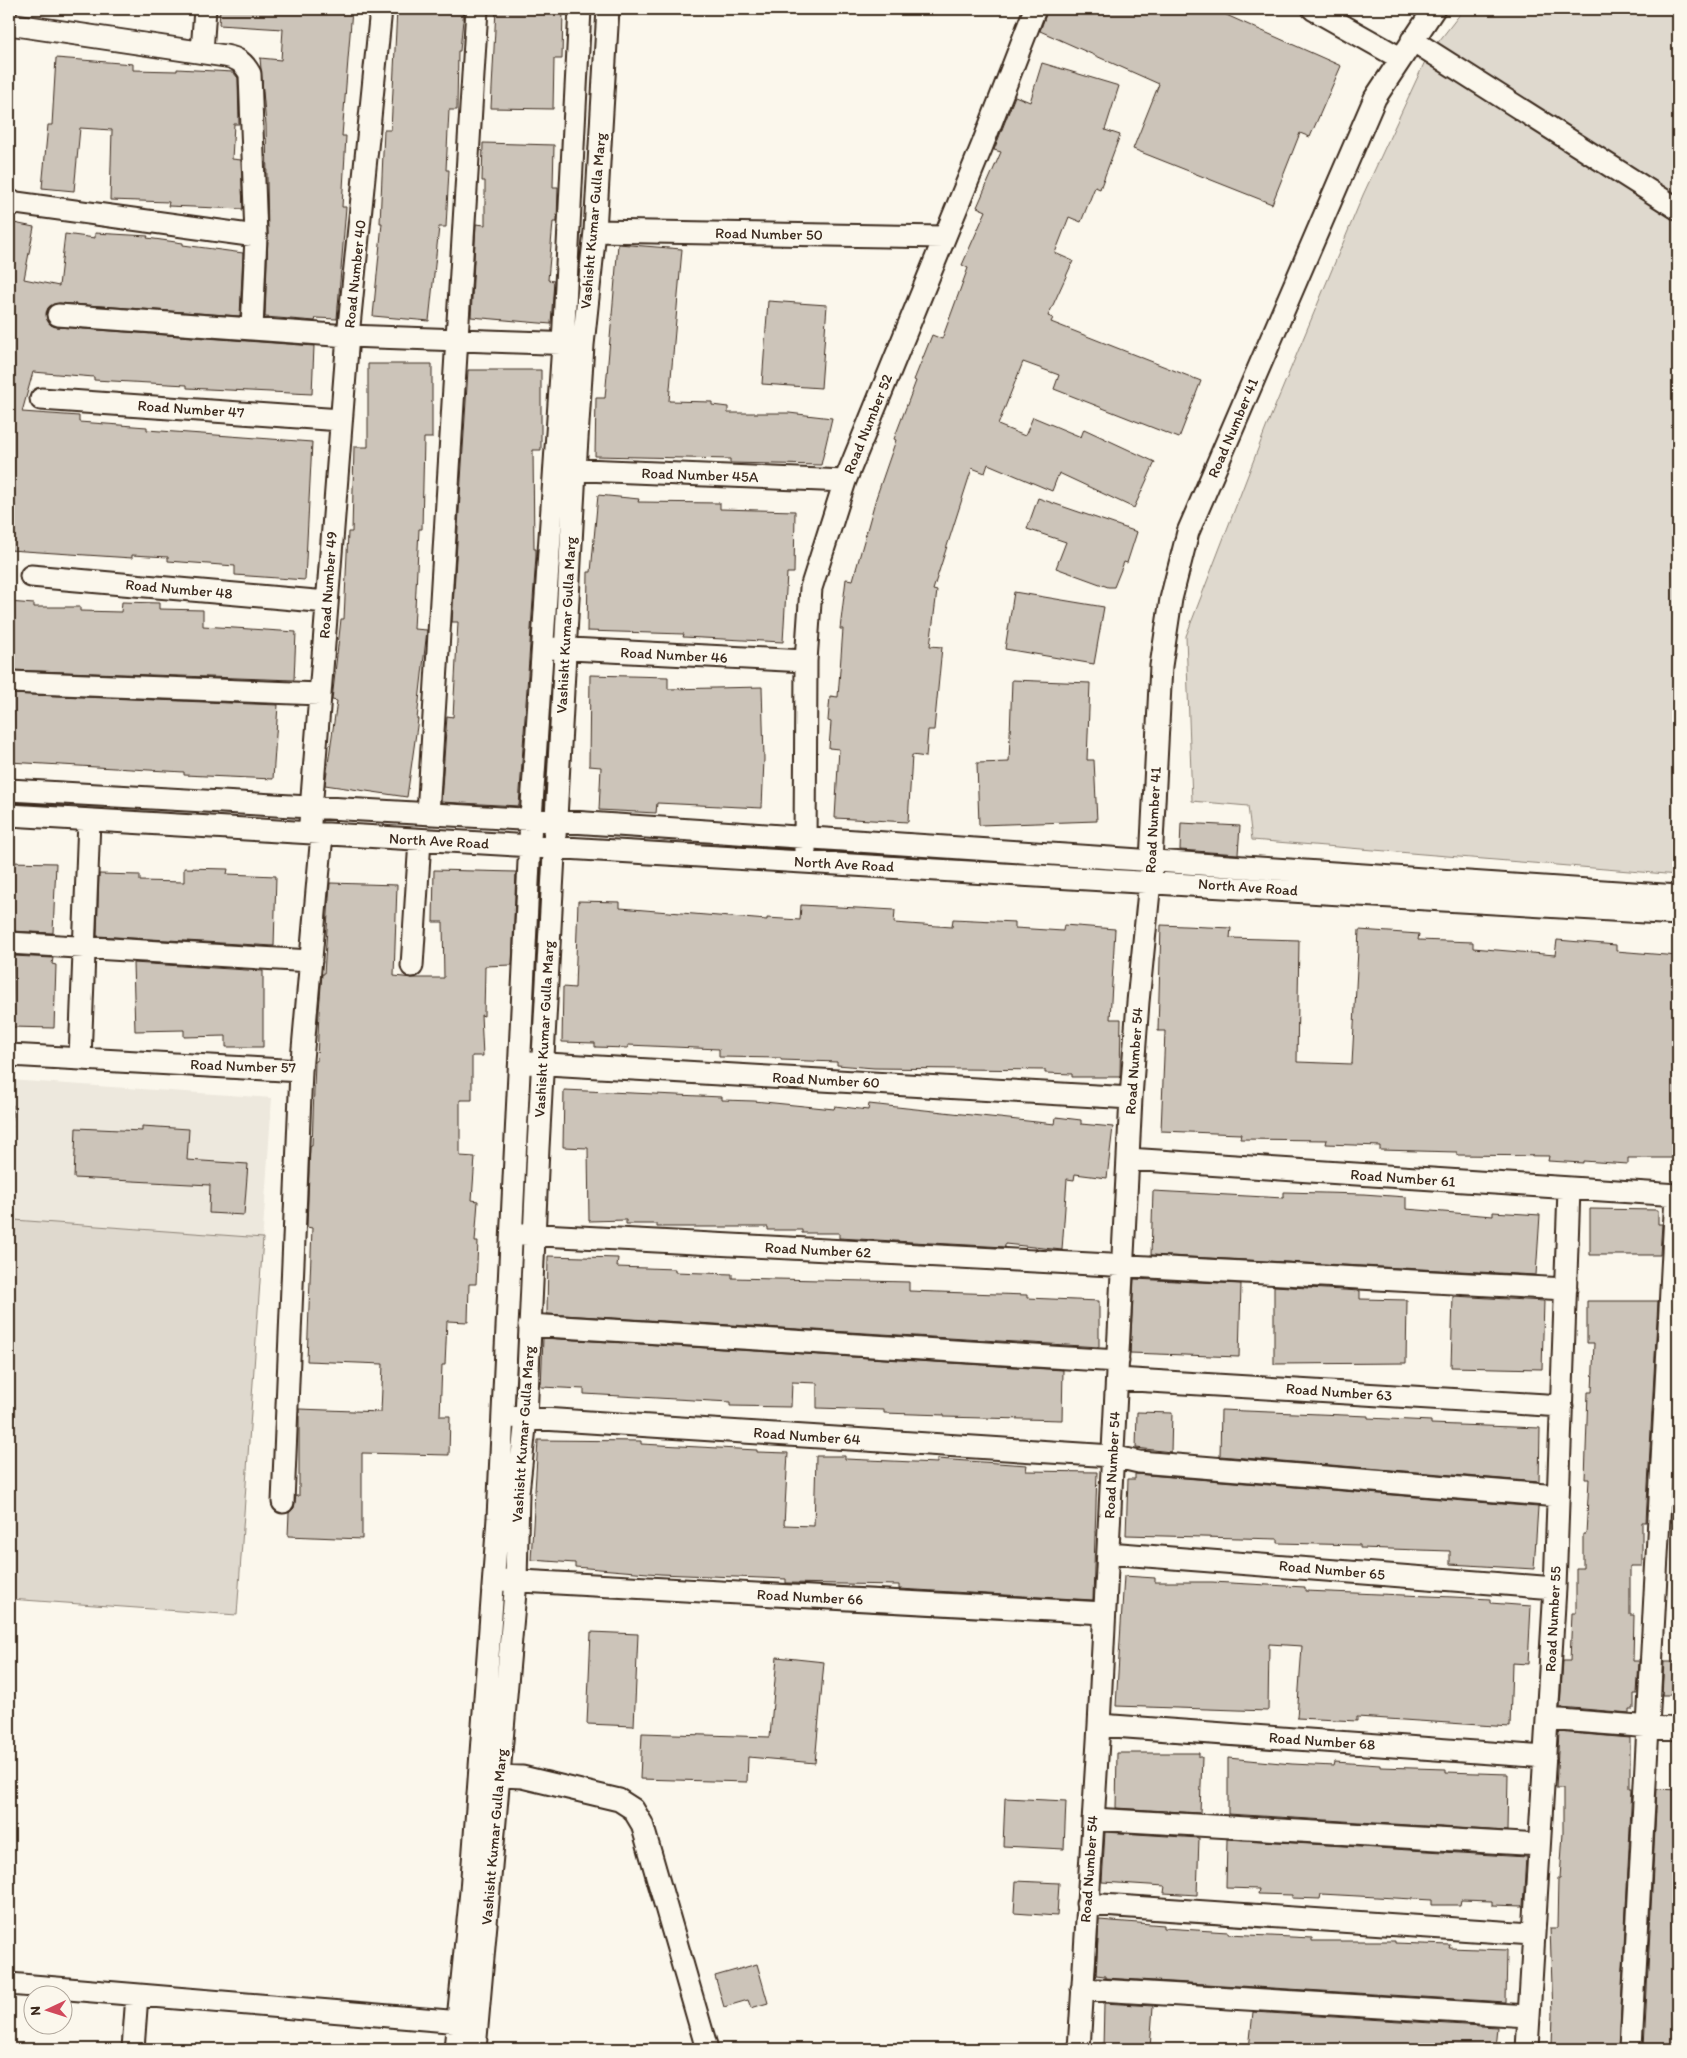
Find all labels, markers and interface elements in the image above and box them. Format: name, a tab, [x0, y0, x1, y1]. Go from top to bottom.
street label: Vashisht Kumar Gulla Marg	[576, 132, 610, 310]
street label: Road Number 40	[340, 219, 370, 329]
street label: Road Number 50	[715, 224, 823, 244]
street label: Road Number 52	[840, 371, 896, 477]
street label: Road Number 41	[1204, 375, 1262, 481]
street label: Road Number 47	[137, 396, 246, 422]
street label: Road Number 45A	[641, 464, 759, 486]
street label: Road Number 49	[315, 531, 341, 639]
street label: Vashisht Kumar Gulla Marg	[552, 536, 580, 714]
street label: Road Number 48	[125, 575, 233, 603]
street label: Road Number 46	[620, 643, 728, 667]
street label: Road Number 41	[1141, 766, 1165, 874]
street label: North Ave Road	[389, 829, 489, 853]
street label: North Ave Road	[794, 852, 894, 876]
street label: North Ave Road	[1197, 875, 1299, 899]
street label: Vashisht Kumar Gulla Marg	[530, 940, 558, 1118]
street label: Road Number 54	[1121, 1007, 1147, 1115]
street label: Road Number 57	[190, 1055, 297, 1077]
street label: Road Number 60	[772, 1068, 880, 1092]
street label: Road Number 61	[1350, 1165, 1456, 1191]
street label: Road Number 62	[764, 1238, 872, 1262]
street label: Vashisht Kumar Gulla Marg	[508, 1345, 538, 1523]
street label: Road Number 63	[1285, 1379, 1393, 1405]
street label: Road Number 54	[1100, 1411, 1124, 1519]
street label: Road Number 64	[753, 1423, 861, 1449]
street label: Road Number 65	[1278, 1556, 1386, 1584]
street label: Road Number 55	[1541, 1565, 1565, 1673]
street label: Road Number 66	[756, 1585, 864, 1609]
street label: Road Number 68	[1268, 1728, 1376, 1754]
street label: Vashisht Kumar Gulla Marg	[477, 1748, 511, 1926]
street label: Road Number 54	[1076, 1815, 1102, 1923]
north arrow	[22, 1986, 72, 2036]
text: N	[27, 2006, 44, 2016]

